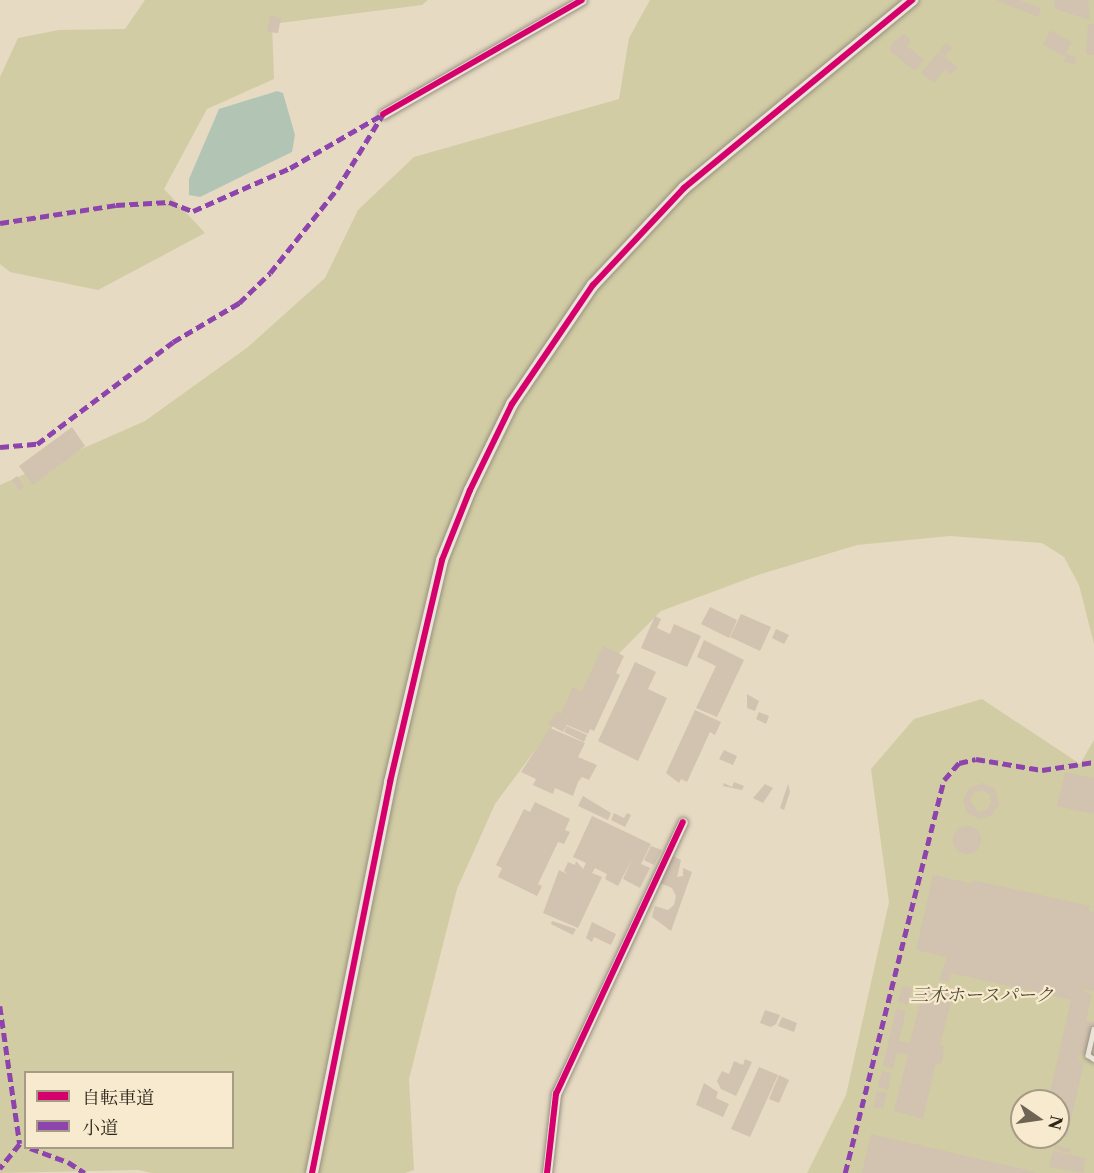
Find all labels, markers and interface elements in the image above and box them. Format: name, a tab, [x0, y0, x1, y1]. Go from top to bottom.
park label: 三木ホースパーク	[910, 984, 1054, 1006]
legend	[24, 1071, 234, 1149]
text: 自転車道	[82, 1087, 154, 1109]
north arrow	[1010, 1089, 1070, 1149]
text: N	[1044, 1114, 1067, 1132]
text: 小道	[82, 1117, 118, 1139]

